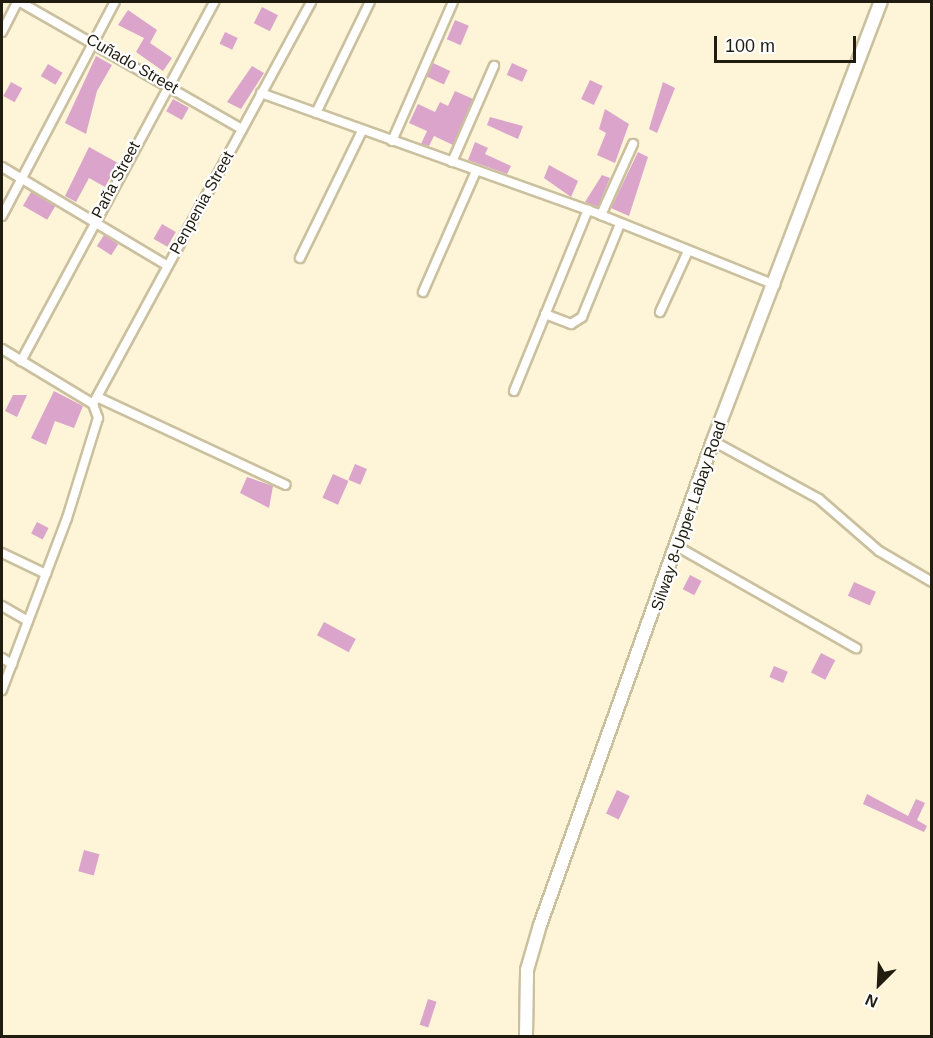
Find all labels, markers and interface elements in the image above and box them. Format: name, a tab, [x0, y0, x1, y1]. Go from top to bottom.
scale bar	[717, 24, 860, 62]
street label: Cuñado Street	[83, 30, 181, 98]
text: 100 m	[725, 36, 775, 56]
street label: Paña Street	[88, 138, 144, 222]
street label: Penpenia Street	[166, 148, 238, 258]
street label: Silway 8-Upper Labay Road	[647, 419, 731, 613]
north arrow	[849, 954, 909, 1014]
text: N	[863, 991, 880, 1011]

